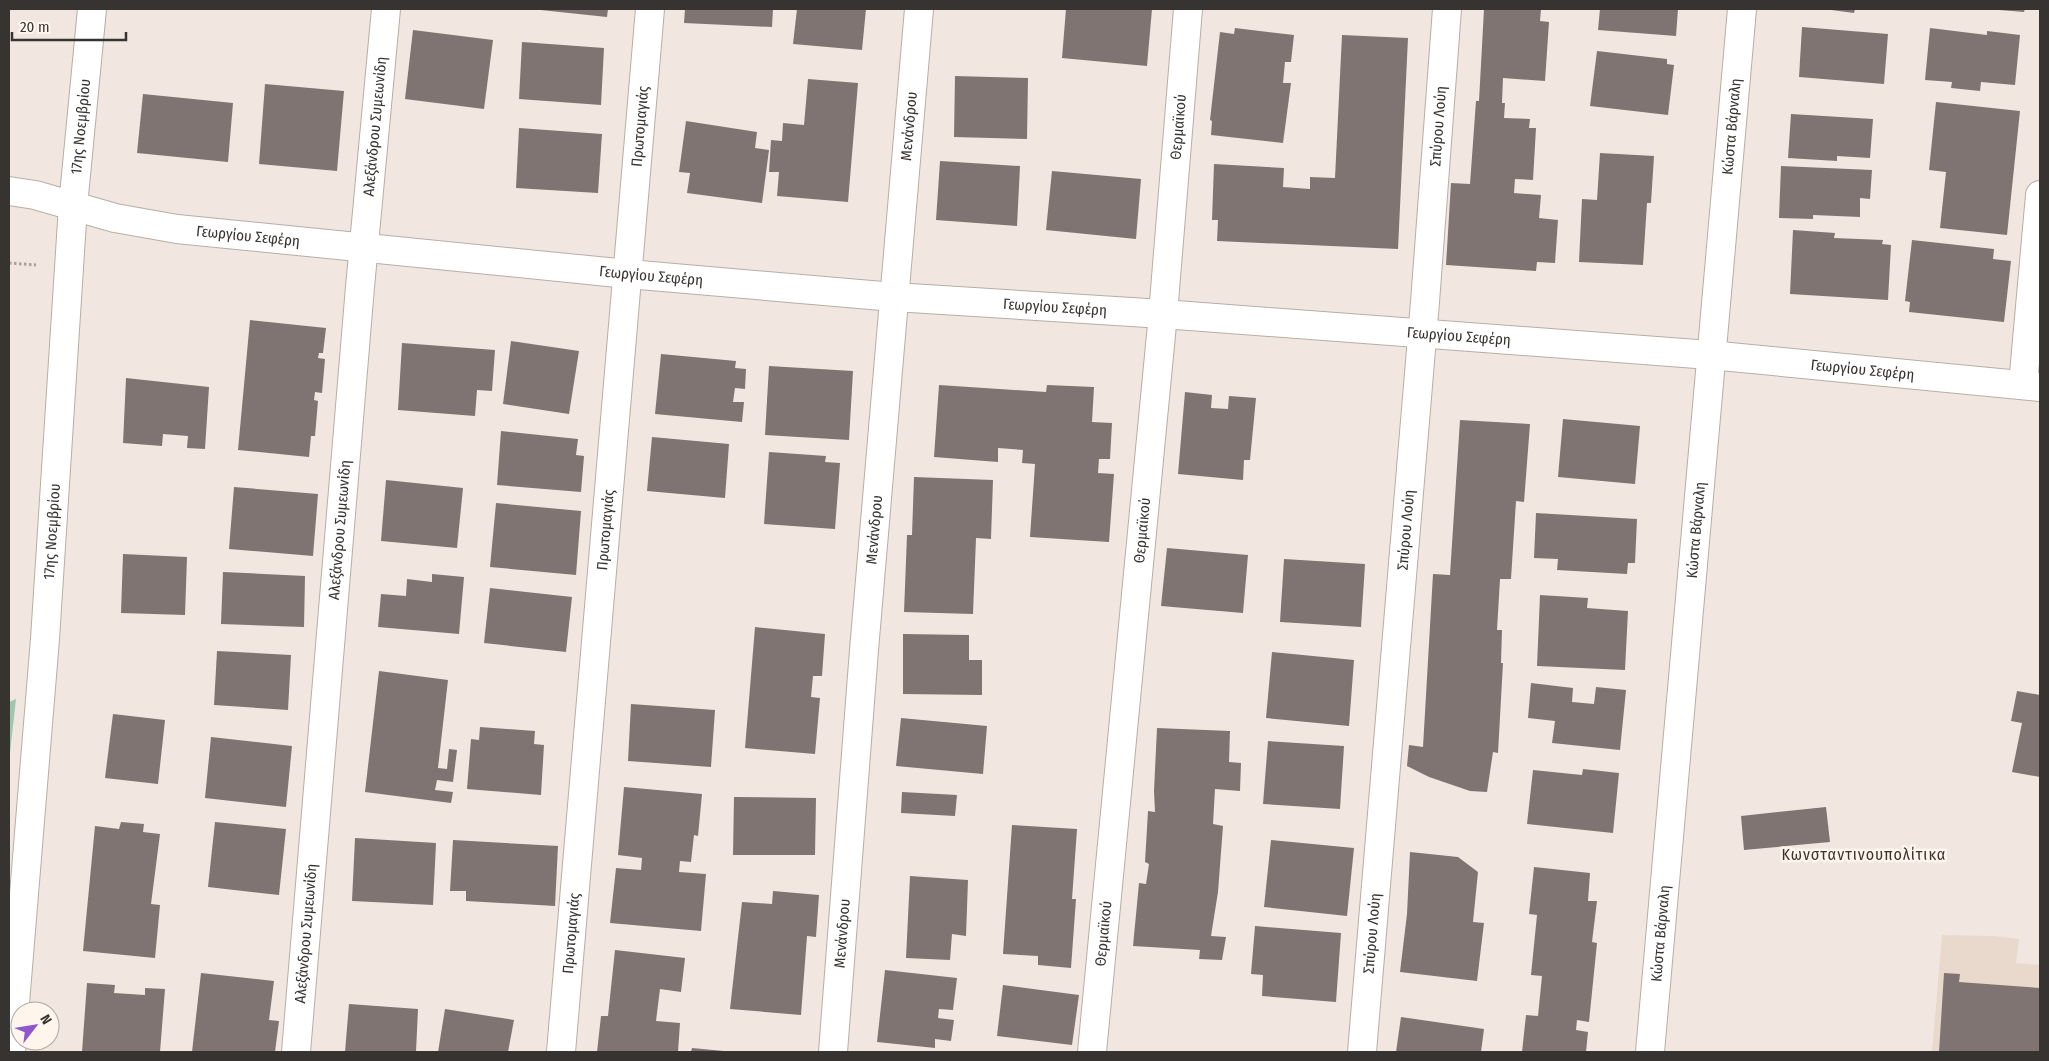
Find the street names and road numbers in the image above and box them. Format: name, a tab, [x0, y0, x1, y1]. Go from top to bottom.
street label: Αλεξάνδρου Συμεωνίδη	[360, 56, 391, 197]
street label: 17ης Νοεμβρίου	[67, 78, 94, 175]
street label: Κώστα Βάρναλη	[1718, 78, 1745, 176]
street label: Πρωτομαγιάς	[628, 84, 652, 168]
street label: Σπύρου Λούη	[1426, 85, 1450, 167]
street label: Μενάνδρου	[897, 91, 921, 161]
street label: Θερμαϊκού	[1167, 93, 1190, 161]
street label: Γεωργίου Σεφέρη	[195, 222, 301, 250]
street label: Γεωργίου Σεφέρη	[598, 262, 704, 289]
street label: Γεωργίου Σεφέρη	[1002, 295, 1107, 319]
street label: Γεωργίου Σεφέρη	[1406, 323, 1511, 349]
street label: Γεωργίου Σεφέρη	[1810, 356, 1915, 384]
street label: Αλεξάνδρου Συμεωνίδη	[325, 459, 354, 600]
street label: Κώστα Βάρναλη	[1683, 481, 1709, 579]
street label: 17ης Νοεμβρίου	[40, 483, 64, 580]
street label: Πρωτομαγιάς	[593, 488, 618, 571]
street label: Σπύρου Λούη	[1394, 489, 1418, 571]
street label: Μενάνδρου	[862, 494, 886, 565]
street label: Θερμαϊκού	[1130, 497, 1154, 564]
street label: Αλεξάνδρου Συμεωνίδη	[291, 863, 321, 1004]
street label: Κώστα Βάρναλη	[1647, 884, 1674, 983]
street label: Πρωτομαγιάς	[559, 892, 584, 975]
street label: Σπύρου Λούη	[1360, 892, 1384, 974]
street label: Μενάνδρου	[831, 898, 854, 969]
street label: Θερμαϊκού	[1091, 900, 1116, 967]

